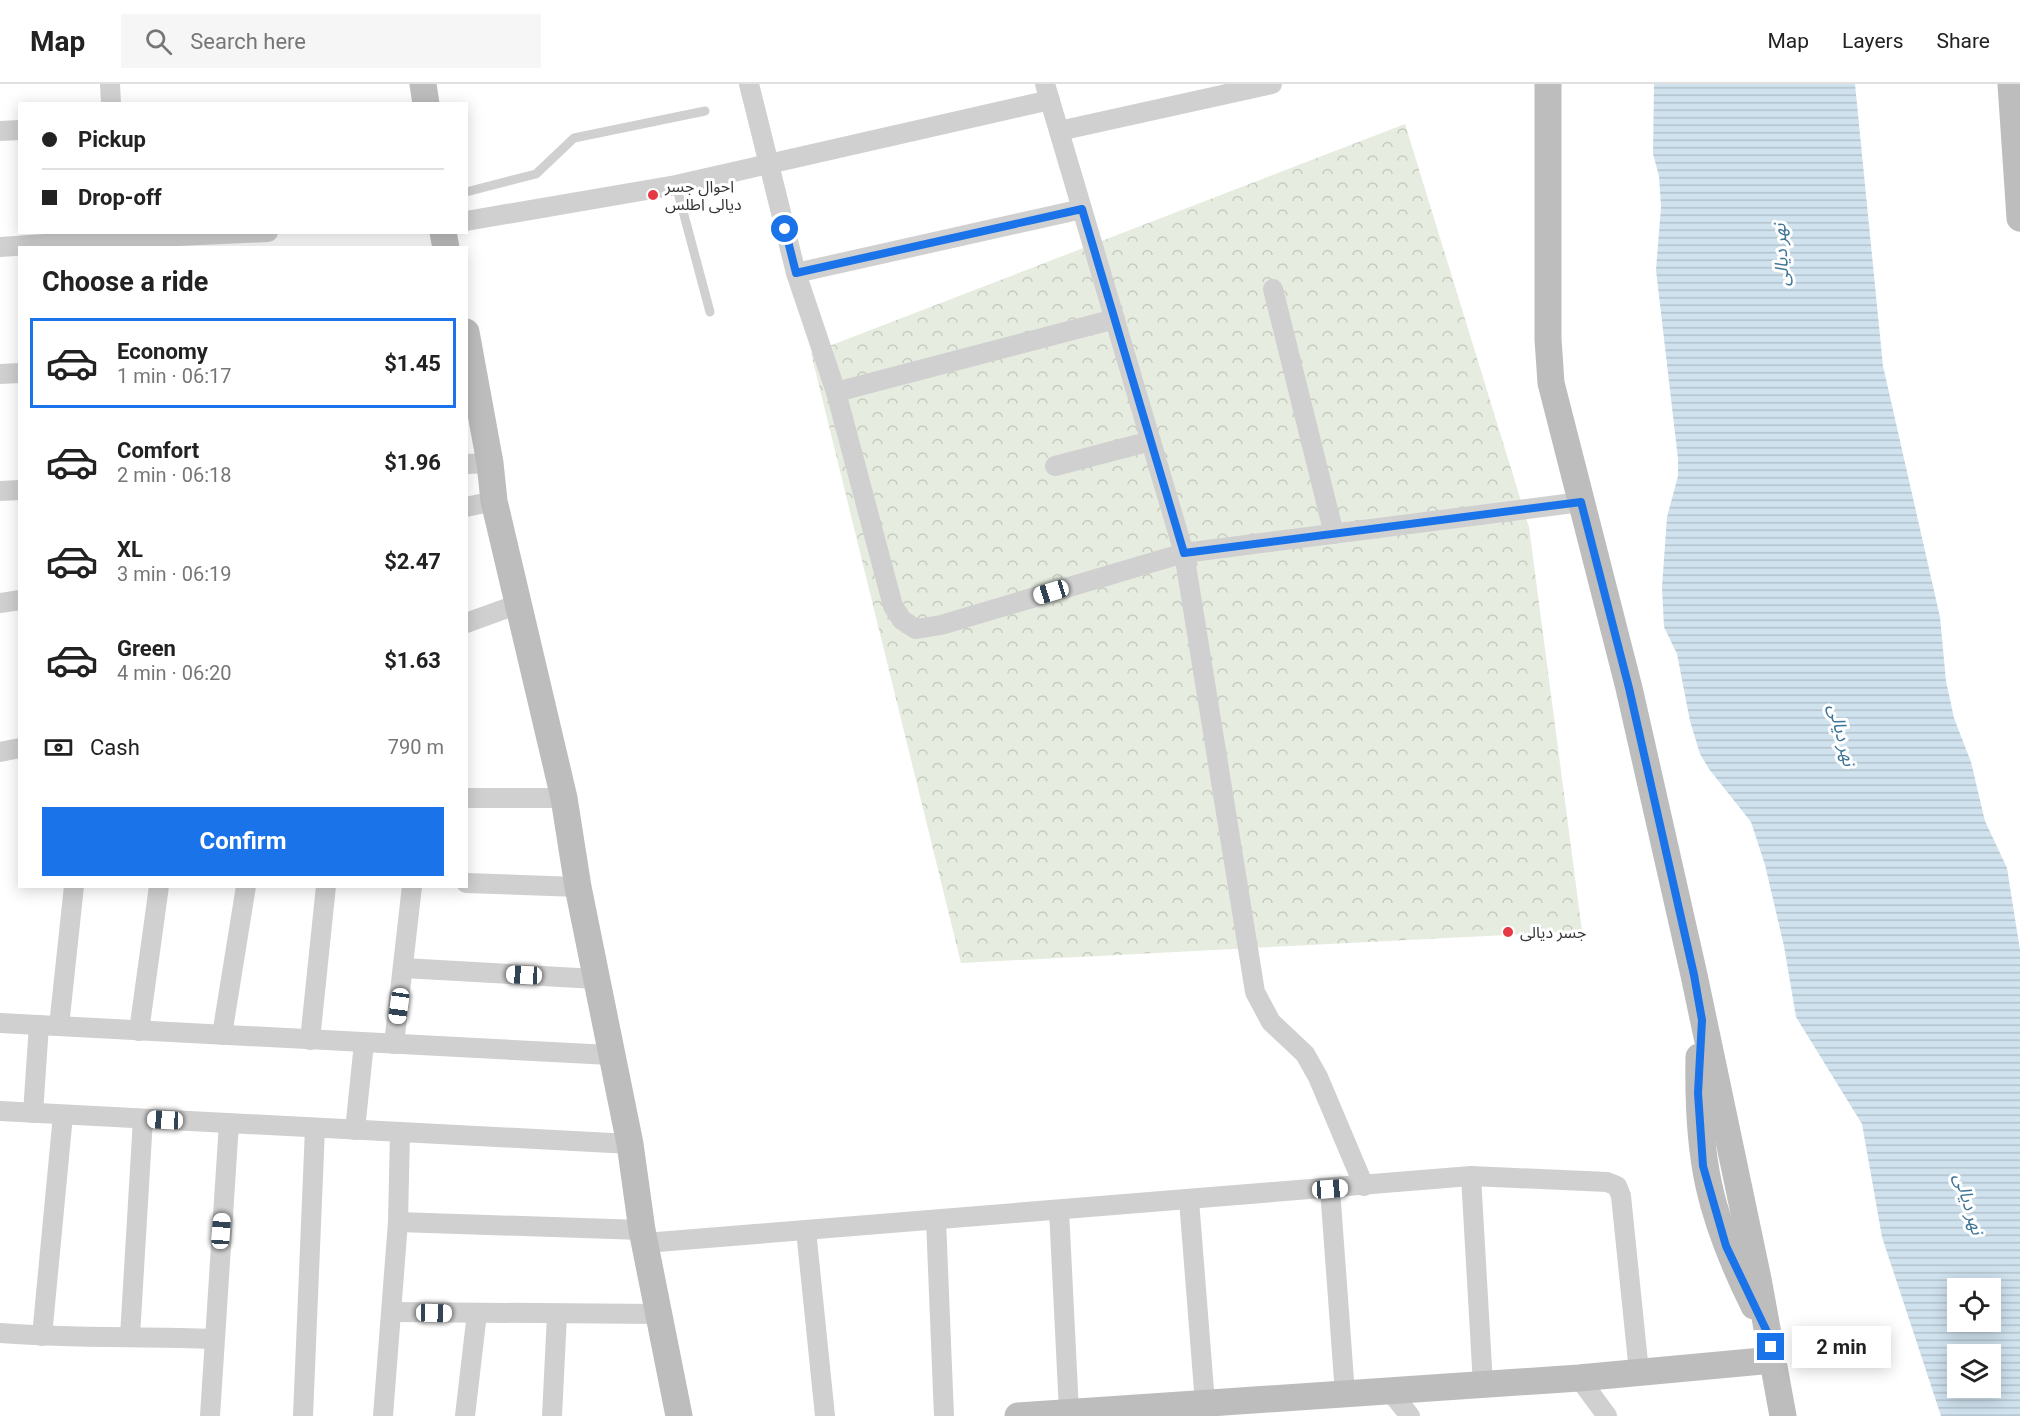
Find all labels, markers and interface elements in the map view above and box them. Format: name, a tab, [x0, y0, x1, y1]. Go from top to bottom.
search box	[121, 14, 541, 68]
text: Map	[30, 25, 85, 58]
icon: search	[142, 25, 175, 58]
text: Search here	[190, 29, 306, 54]
text: Map	[1767, 29, 1809, 53]
text: Layers	[1842, 29, 1903, 53]
text: Share	[1936, 29, 1990, 53]
text: Pickup	[78, 127, 146, 152]
place label: احوال جسر ديالى اطلس	[664, 177, 742, 214]
text: Drop-off	[78, 185, 162, 210]
marker: احوال جسر ديالى اطلس	[646, 188, 660, 202]
route start	[771, 215, 798, 242]
water label: نهر ديالى	[1768, 221, 1794, 287]
text: Choose a ride	[42, 266, 208, 298]
icon: car	[45, 336, 99, 390]
text: Economy	[117, 339, 208, 364]
text: $1.45	[384, 351, 441, 376]
text: 1 min · 06:17	[117, 364, 232, 388]
icon: car	[45, 435, 99, 489]
text: Comfort	[117, 438, 199, 463]
text: $1.96	[384, 450, 441, 475]
text: 2 min · 06:18	[117, 463, 232, 487]
icon: car	[45, 534, 99, 588]
text: XL	[117, 537, 143, 562]
text: $2.47	[384, 549, 441, 574]
text: 3 min · 06:19	[117, 562, 232, 586]
car	[1031, 578, 1071, 606]
icon: car	[45, 633, 99, 687]
text: Green	[117, 636, 176, 661]
text: $1.63	[384, 648, 441, 673]
text: 4 min · 06:20	[117, 661, 232, 685]
water label: نهر ديالى	[1824, 702, 1861, 770]
icon: cash	[42, 731, 75, 764]
text: Cash	[90, 735, 140, 760]
text: 790 m	[388, 735, 444, 759]
button: Confirm	[42, 807, 444, 876]
place label: جسر ديالى	[1520, 923, 1586, 942]
marker: جسر ديالى	[1501, 925, 1515, 939]
car	[506, 965, 542, 985]
car	[388, 987, 410, 1025]
car	[147, 1110, 183, 1130]
water label: نهر ديالى	[1949, 1171, 1989, 1239]
car	[1311, 1179, 1349, 1199]
car	[211, 1212, 231, 1250]
map controls	[1947, 1278, 2001, 1398]
button: locate	[1947, 1278, 2001, 1332]
car	[416, 1304, 452, 1322]
callout: 2 min	[1792, 1326, 1891, 1368]
route end	[1757, 1333, 1784, 1360]
text: 2 min	[1816, 1335, 1867, 1359]
button: layers	[1947, 1344, 2001, 1398]

